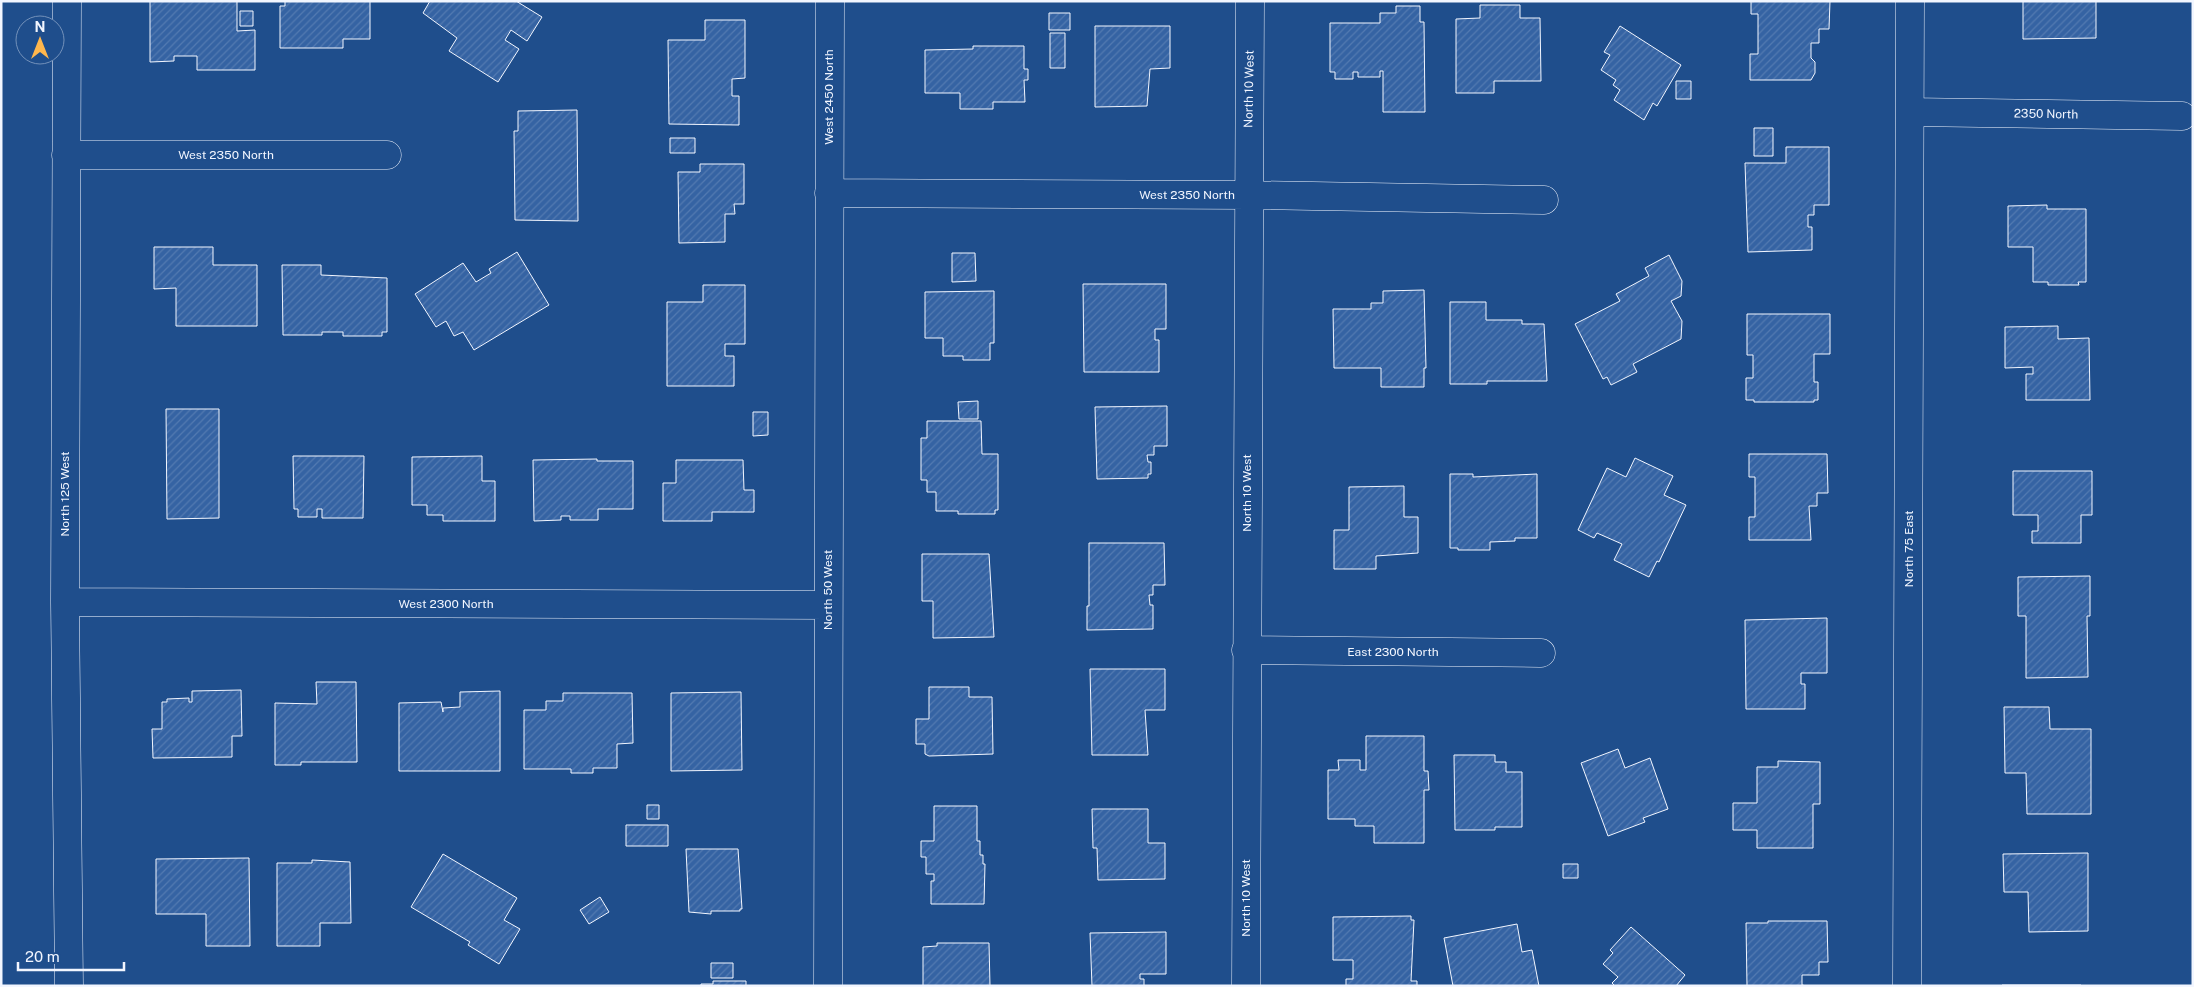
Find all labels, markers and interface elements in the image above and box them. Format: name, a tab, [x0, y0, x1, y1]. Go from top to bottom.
north arrow	[15, 15, 65, 65]
text: N	[35, 19, 45, 35]
street label: West 2450 North	[822, 49, 836, 145]
street label: North 10 West	[1241, 50, 1257, 128]
street label: 2350 North	[2014, 106, 2078, 122]
street label: West 2350 North	[178, 148, 274, 162]
street label: West 2350 North	[1139, 188, 1235, 202]
street label: North 125 West	[58, 451, 72, 537]
street label: North 10 West	[1240, 454, 1254, 532]
street label: North 75 East	[1902, 510, 1916, 588]
street label: North 50 West	[821, 549, 835, 630]
street label: West 2300 North	[398, 597, 494, 611]
street label: East 2300 North	[1347, 645, 1439, 659]
street label: North 10 West	[1239, 859, 1253, 937]
scale bar	[18, 940, 124, 972]
text: 20 m	[25, 948, 60, 965]

